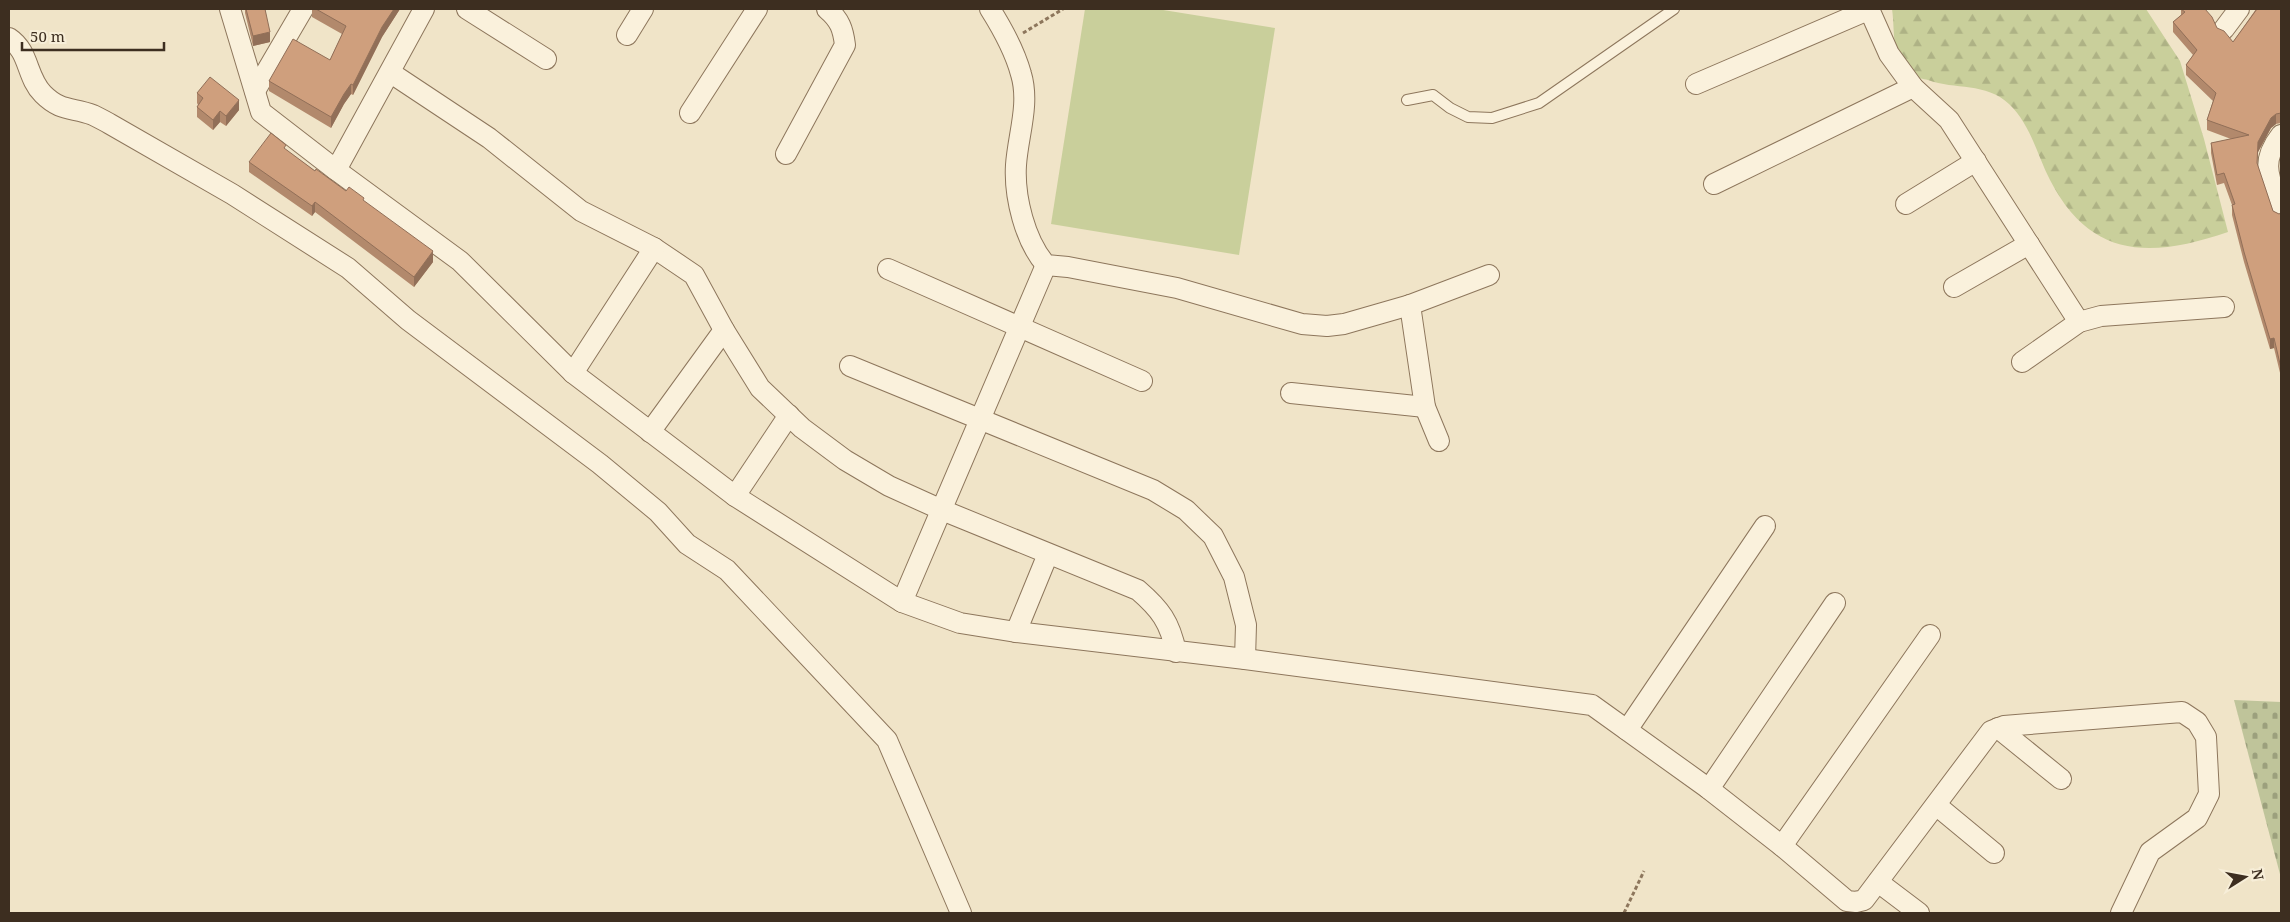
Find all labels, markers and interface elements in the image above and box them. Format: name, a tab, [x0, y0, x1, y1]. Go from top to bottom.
scale bar	[22, 20, 165, 52]
text: 50 m	[30, 26, 65, 46]
north arrow	[2220, 852, 2270, 902]
text: N	[2248, 867, 2269, 882]

